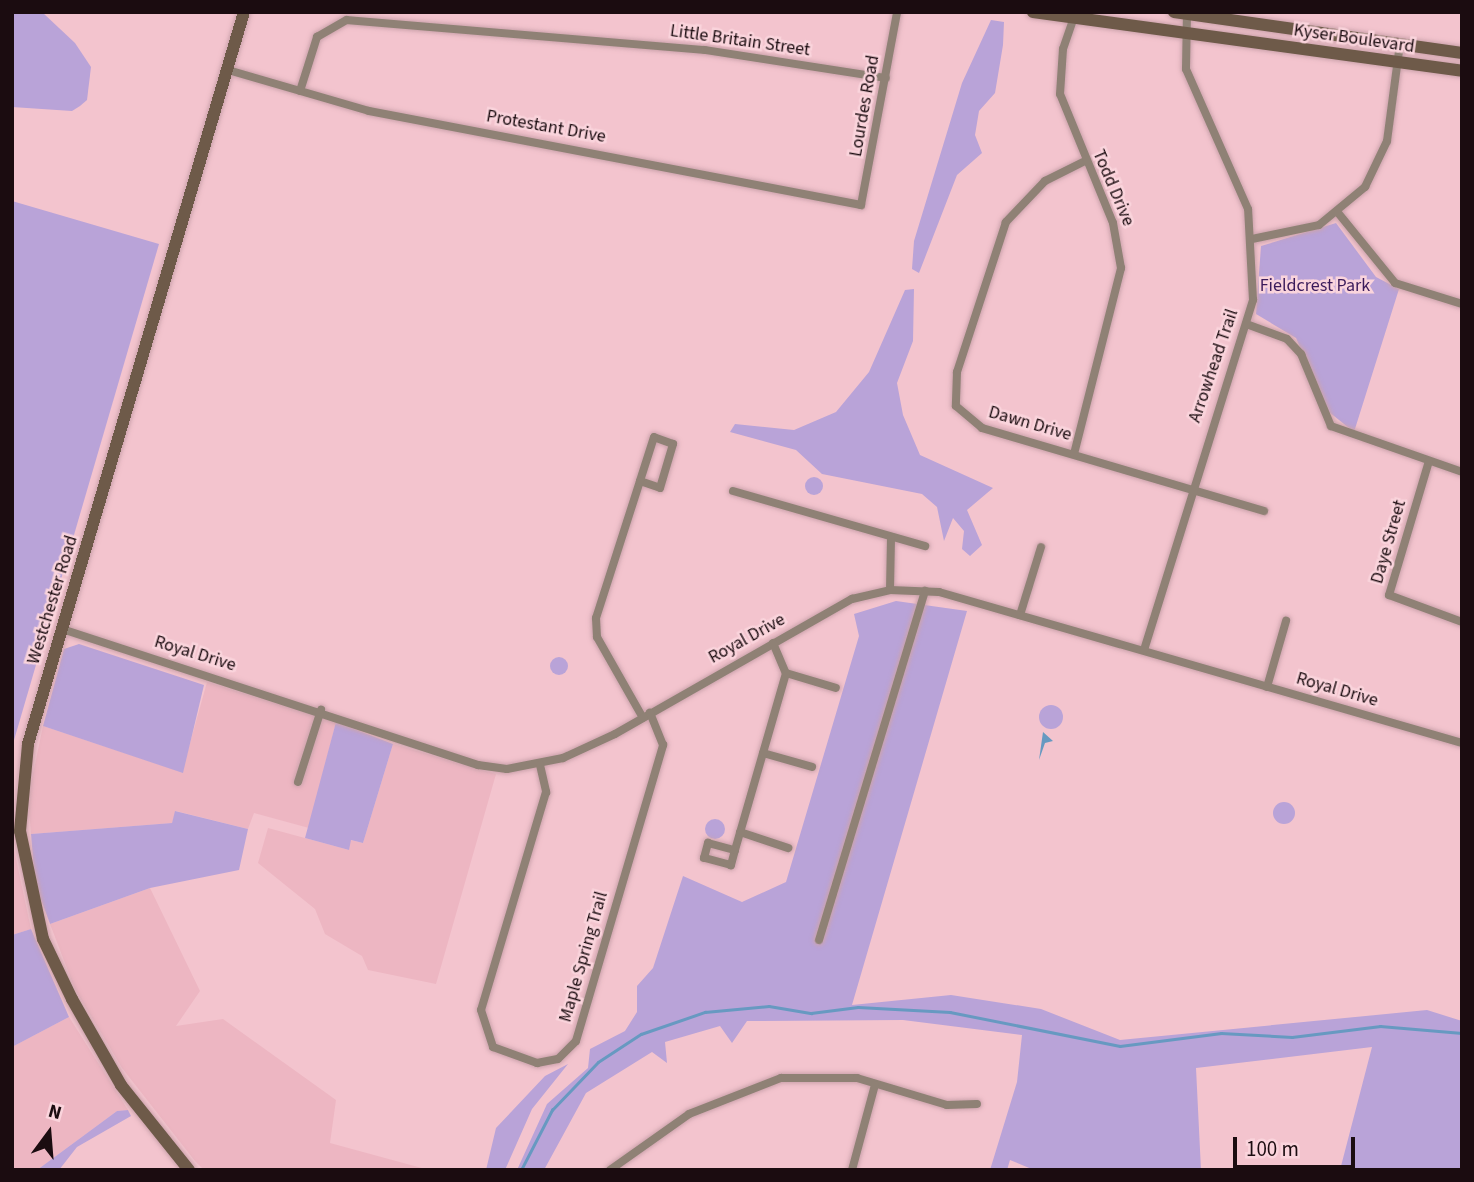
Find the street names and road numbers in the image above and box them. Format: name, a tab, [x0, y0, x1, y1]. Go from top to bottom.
street label: Little Britain Street	[669, 20, 811, 62]
street label: Kyser Boulevard	[1292, 20, 1416, 58]
street label: Lourdes Road	[845, 53, 885, 159]
street label: Protestant Drive	[485, 106, 607, 148]
street label: Todd Drive	[1087, 147, 1139, 229]
street label: Arrowhead Trail	[1184, 306, 1244, 426]
street label: Dawn Drive	[986, 402, 1074, 446]
street label: Daye Street	[1367, 498, 1411, 586]
street label: Westchester Road	[23, 533, 83, 667]
street label: Royal Drive	[705, 609, 789, 669]
street label: Royal Drive	[152, 631, 238, 677]
street label: Royal Drive	[1294, 668, 1380, 712]
street label: Maple Spring Trail	[555, 889, 613, 1025]

